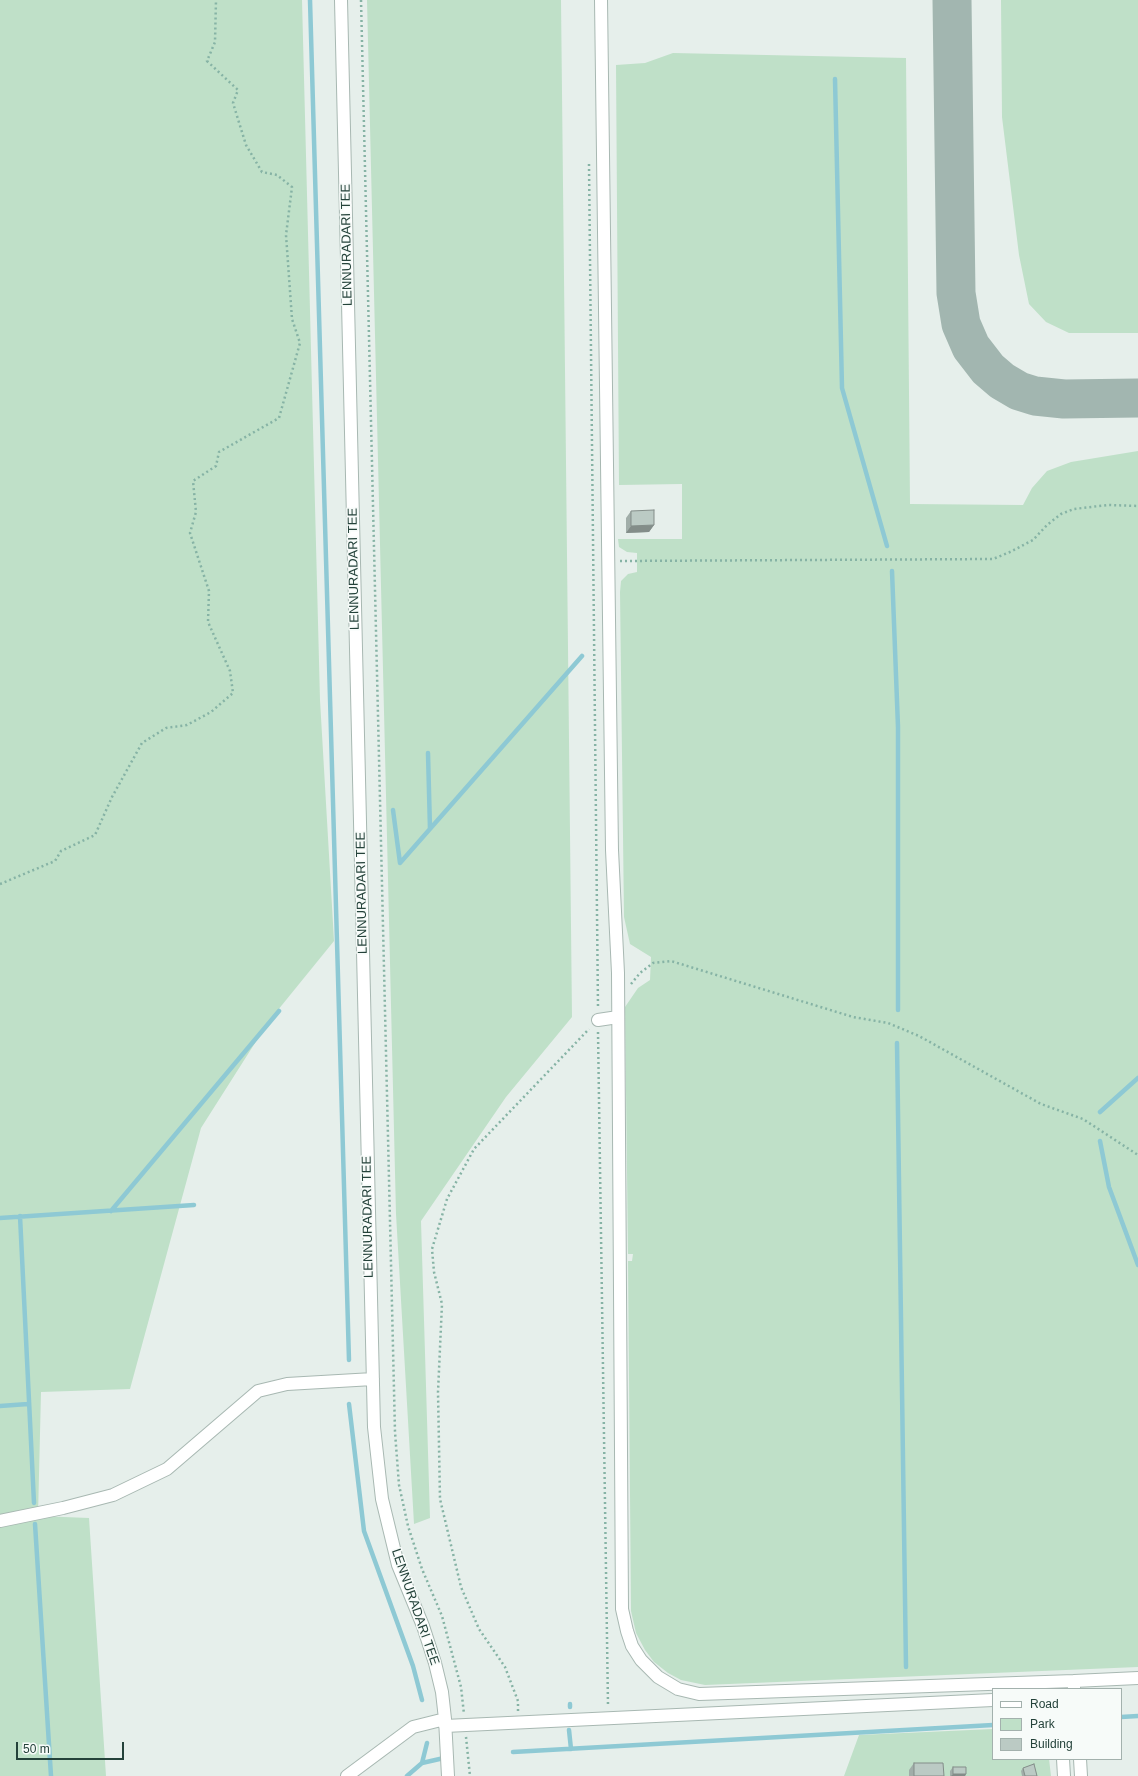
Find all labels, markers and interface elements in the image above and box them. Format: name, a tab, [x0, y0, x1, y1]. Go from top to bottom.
street label: LENNURADARI TEE	[338, 184, 356, 306]
street label: LENNURADARI TEE	[345, 508, 363, 630]
street label: LENNURADARI TEE	[353, 832, 371, 954]
street label: LENNURADARI TEE	[359, 1156, 377, 1278]
street label: LENNURADARI TEE	[388, 1547, 442, 1667]
legend	[992, 1688, 1122, 1760]
text: Road	[1030, 1697, 1059, 1711]
text: Park	[1030, 1717, 1055, 1731]
scale bar	[18, 1734, 126, 1760]
text: Building	[1030, 1737, 1073, 1751]
text: 50 m	[23, 1742, 50, 1756]

